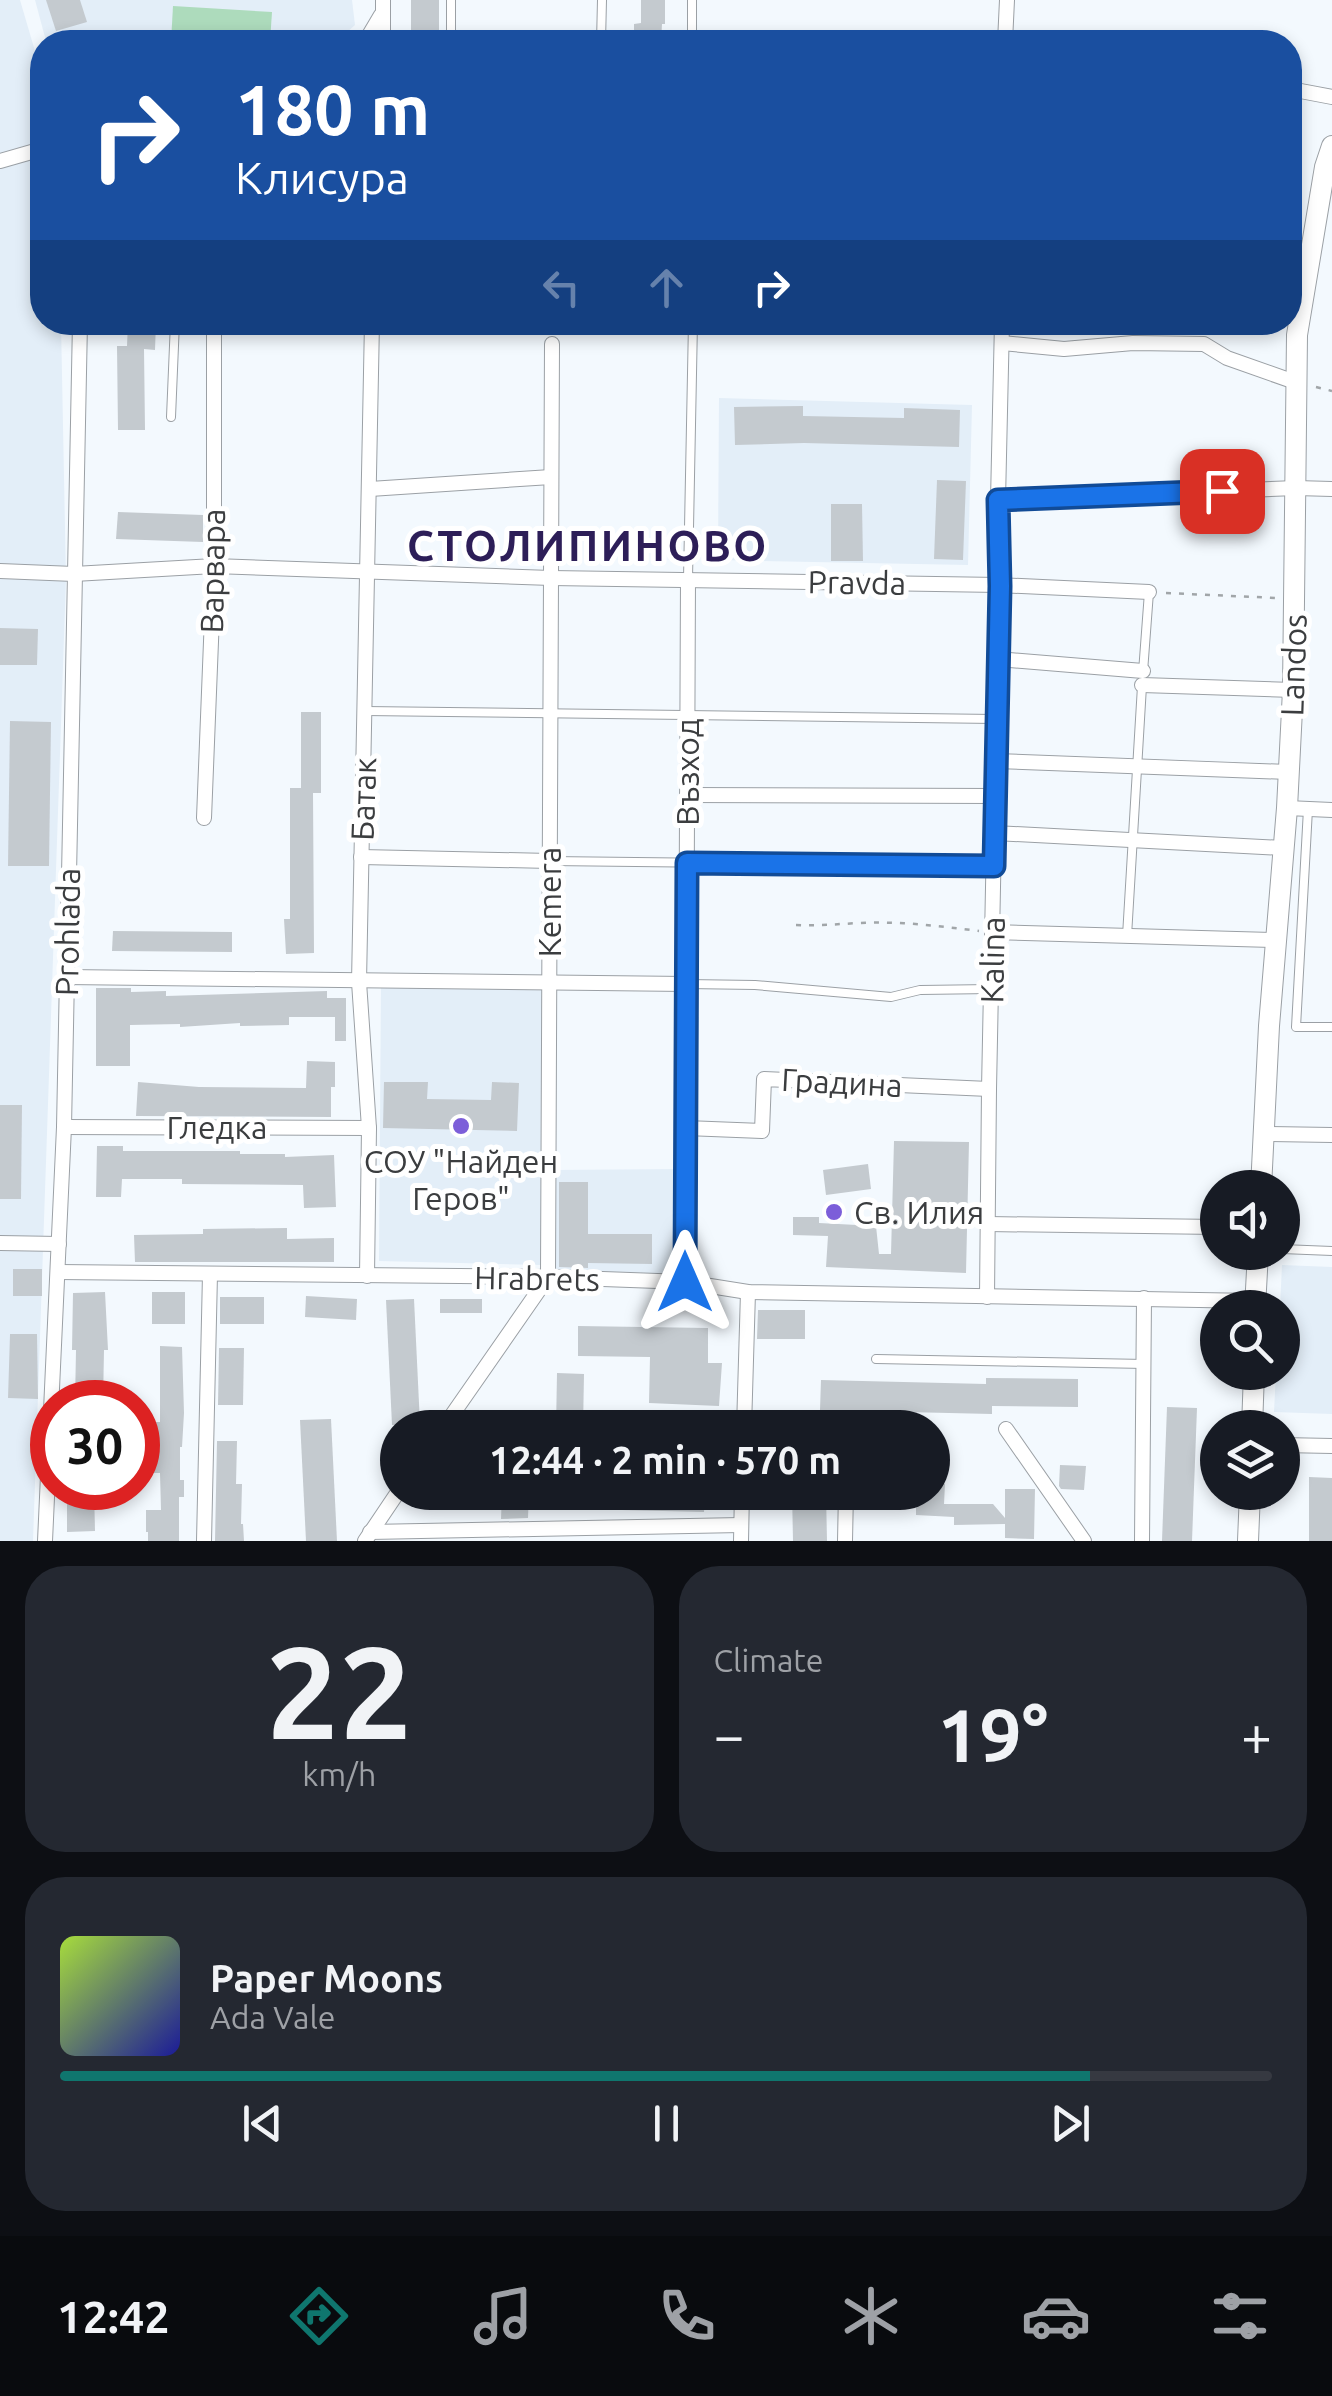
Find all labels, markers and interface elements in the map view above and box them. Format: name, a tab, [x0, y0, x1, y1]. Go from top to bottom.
icon: right	[70, 70, 200, 200]
text: 180 m	[235, 70, 430, 148]
text: Клисура	[235, 152, 409, 203]
icon: left	[534, 260, 589, 315]
icon: ahead	[639, 260, 694, 315]
icon: right	[744, 260, 799, 315]
pin	[1180, 449, 1265, 534]
icon: arrive	[1195, 464, 1250, 519]
street label: Варвара	[193, 508, 231, 634]
district label: СТОЛИПИНОВО	[407, 522, 769, 569]
street label: Pravda	[808, 563, 906, 601]
street label: Landos	[1273, 613, 1313, 717]
street label: Възход	[669, 718, 705, 826]
street label: Батак	[344, 757, 382, 841]
street label: Kemera	[531, 847, 567, 957]
street label: Prohlada	[48, 868, 86, 996]
street label: Kalina	[973, 916, 1011, 1004]
street label: Градина	[780, 1061, 904, 1103]
street label: Гледка	[167, 1109, 267, 1145]
marker: СОУ "Найден Геров"	[450, 1115, 472, 1137]
place label: СОУ "Найден Геров"	[364, 1143, 558, 1216]
map controls	[1200, 1170, 1300, 1510]
button: sound	[1200, 1170, 1300, 1270]
place label: Св. Илия	[854, 1194, 984, 1230]
marker: Св. Илия	[823, 1201, 845, 1223]
position arrow	[633, 1230, 737, 1334]
street label: Hrabrets	[474, 1259, 600, 1297]
button: search	[1200, 1290, 1300, 1390]
speed limit sign: 30	[30, 1380, 160, 1510]
button: layers	[1200, 1410, 1300, 1510]
text: 12:44 · 2 min · 570 m	[489, 1439, 841, 1481]
text: 22	[266, 1618, 413, 1764]
text: Climate	[714, 1642, 824, 1678]
text: 19°	[937, 1692, 1048, 1776]
text: −	[714, 1704, 745, 1765]
text: +	[1241, 1704, 1272, 1765]
text: km/h	[302, 1756, 376, 1792]
text: Paper Moons	[210, 1957, 443, 1999]
text: Ada Vale	[210, 1999, 336, 2035]
icon: previous	[235, 2096, 290, 2151]
icon: pause	[639, 2096, 694, 2151]
icon: next	[1043, 2096, 1098, 2151]
icon: directions	[284, 2281, 354, 2351]
icon: music	[468, 2281, 538, 2351]
icon: phone	[652, 2281, 722, 2351]
icon: climate	[836, 2281, 906, 2351]
icon: car	[1021, 2281, 1091, 2351]
icon: filters	[1205, 2281, 1275, 2351]
text: 12:42	[57, 2291, 170, 2342]

